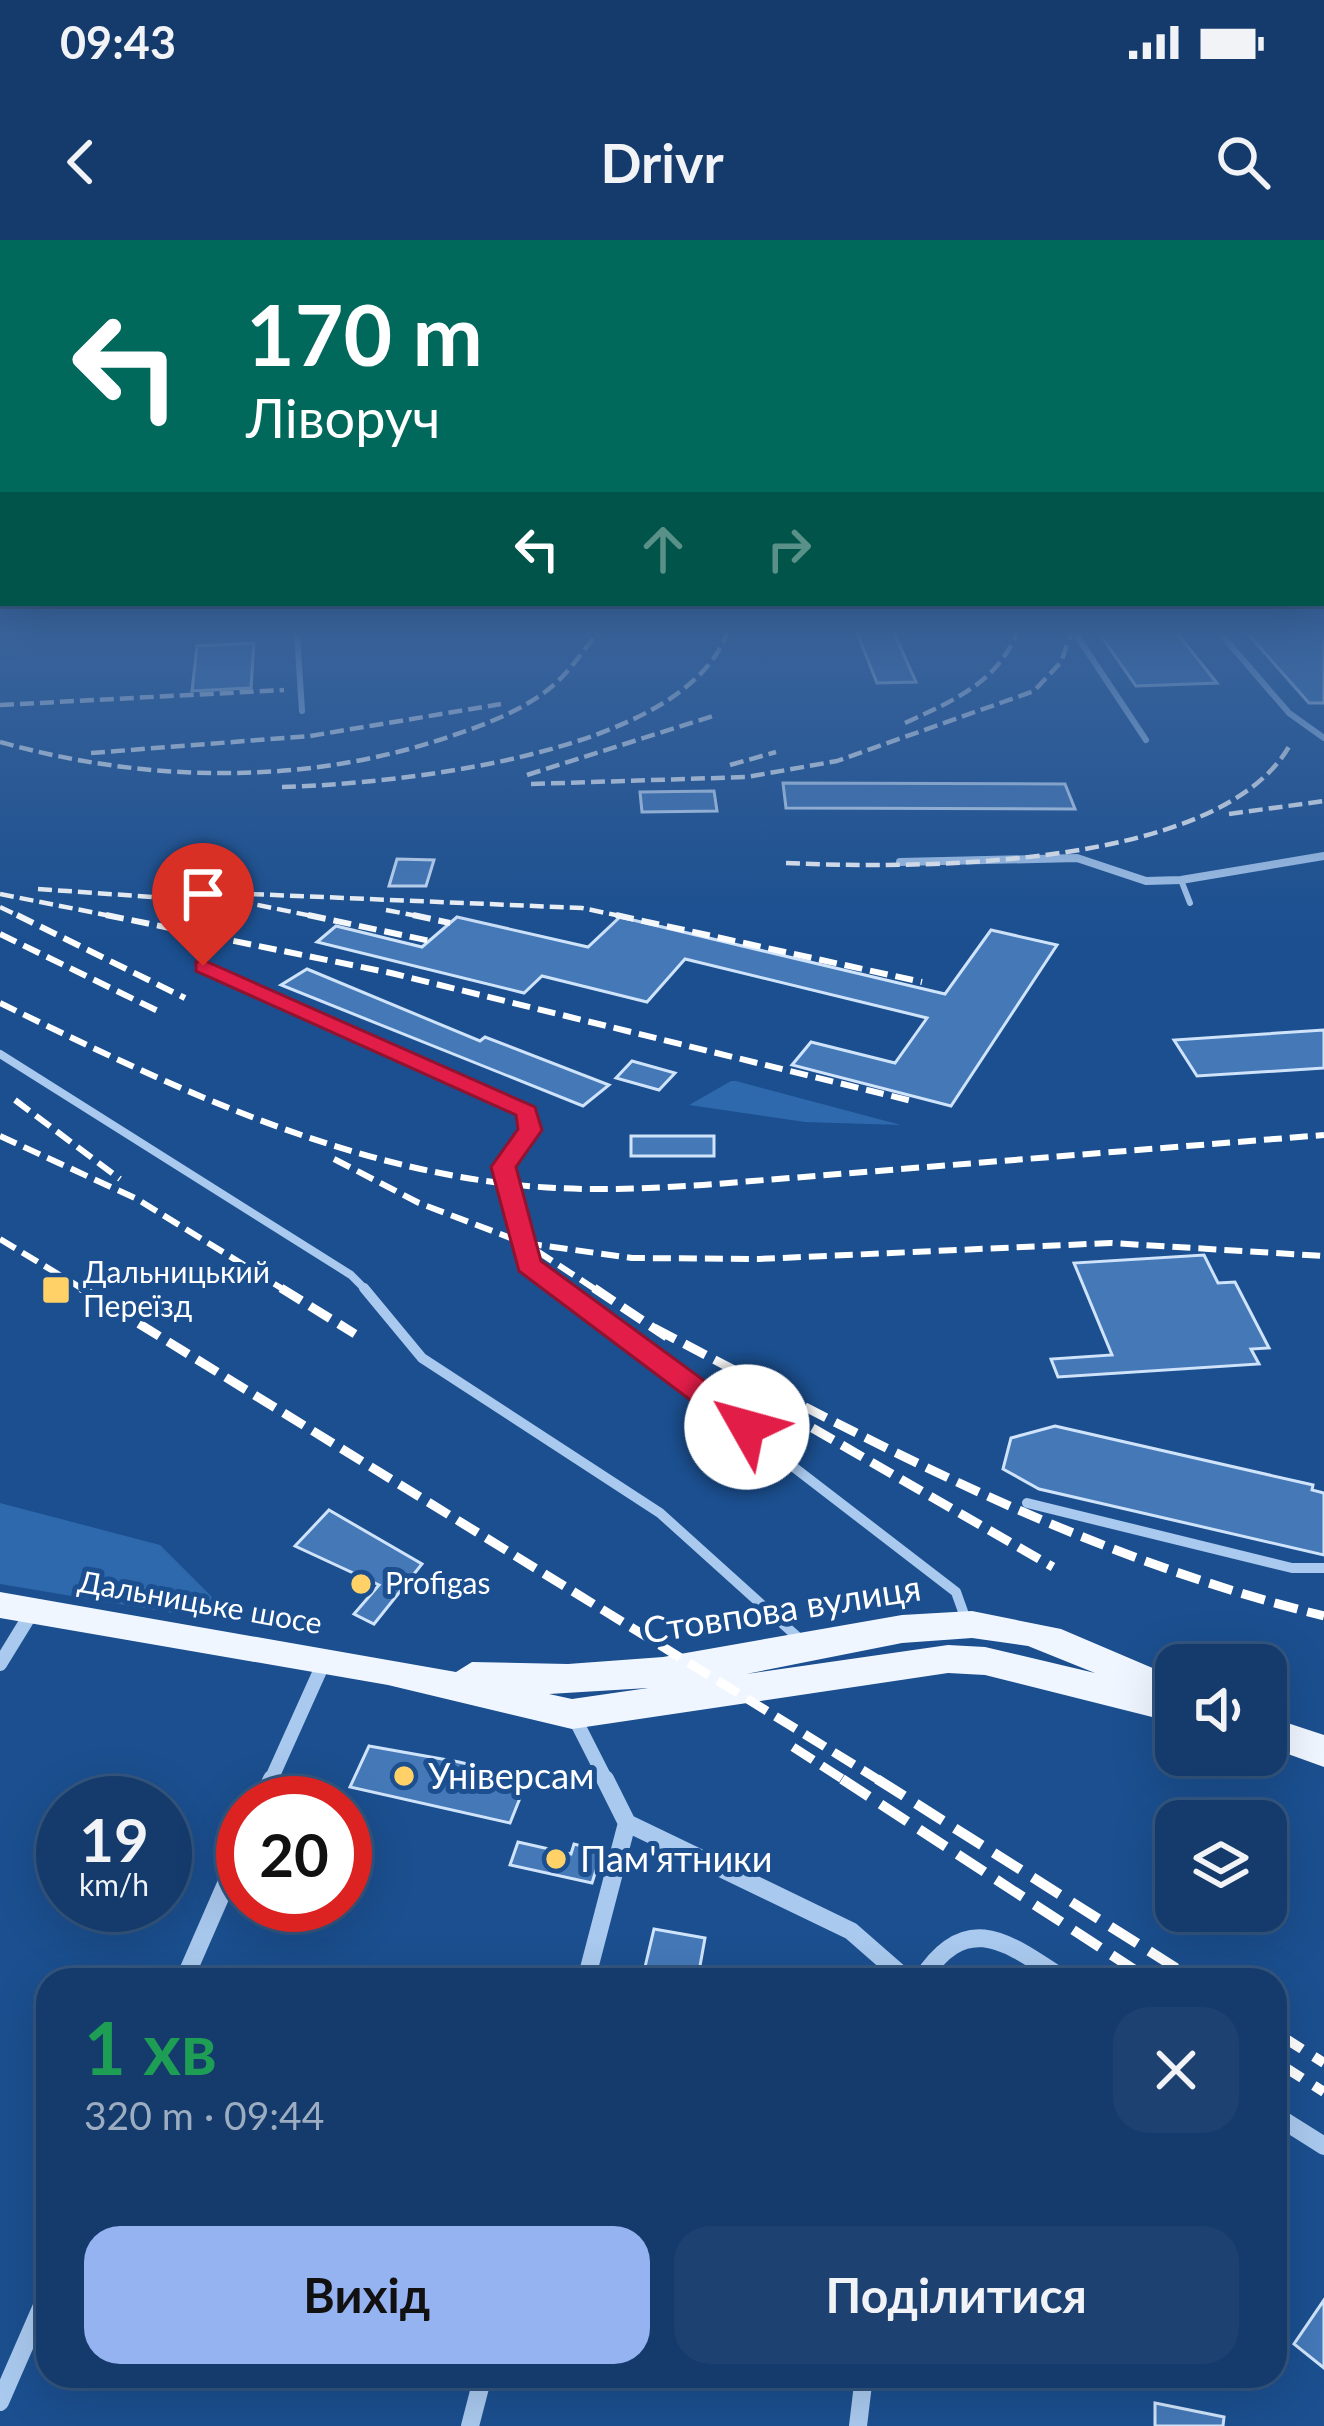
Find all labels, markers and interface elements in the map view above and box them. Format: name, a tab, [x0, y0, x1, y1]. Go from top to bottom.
text: 09:43	[60, 15, 176, 69]
icon: back	[48, 129, 114, 195]
icon: search	[1210, 129, 1276, 195]
text: Drivr	[600, 130, 724, 195]
text: 170 m	[246, 283, 483, 384]
icon: left	[48, 288, 204, 444]
text: Ліворуч	[246, 385, 440, 450]
icon: left	[504, 516, 570, 582]
icon: ahead	[630, 516, 696, 582]
icon: right	[756, 516, 822, 582]
pin	[152, 843, 254, 966]
icon: arrive	[170, 861, 236, 927]
place label: Дальницький Переїзд	[83, 1253, 270, 1323]
marker: Дальницький Переїзд	[40, 1274, 72, 1306]
position arrow	[684, 1364, 810, 1490]
street label: Дальницьке шосе	[76, 1562, 325, 1640]
place label: Profigas	[385, 1564, 490, 1600]
street label: Стовпова вулиця	[640, 1564, 924, 1652]
marker: Profigas	[348, 1571, 374, 1597]
map controls	[1155, 1644, 1287, 1932]
button: sound	[1155, 1644, 1287, 1776]
place label: Універсам	[428, 1753, 595, 1797]
marker: Універсам	[391, 1763, 417, 1789]
speed limit sign: 20	[216, 1776, 372, 1932]
button: layers	[1155, 1800, 1287, 1932]
text: 19	[79, 1803, 149, 1875]
place label: Пам'ятники	[580, 1836, 772, 1880]
marker: Пам'ятники	[543, 1846, 569, 1872]
text: km/h	[79, 1866, 149, 1902]
text: 1 хв	[84, 2004, 217, 2090]
button: close	[1113, 2007, 1239, 2133]
text: 320 m · 09:44	[84, 2092, 324, 2138]
button: Вихід	[84, 2226, 650, 2364]
button: Поділитися	[674, 2226, 1239, 2364]

